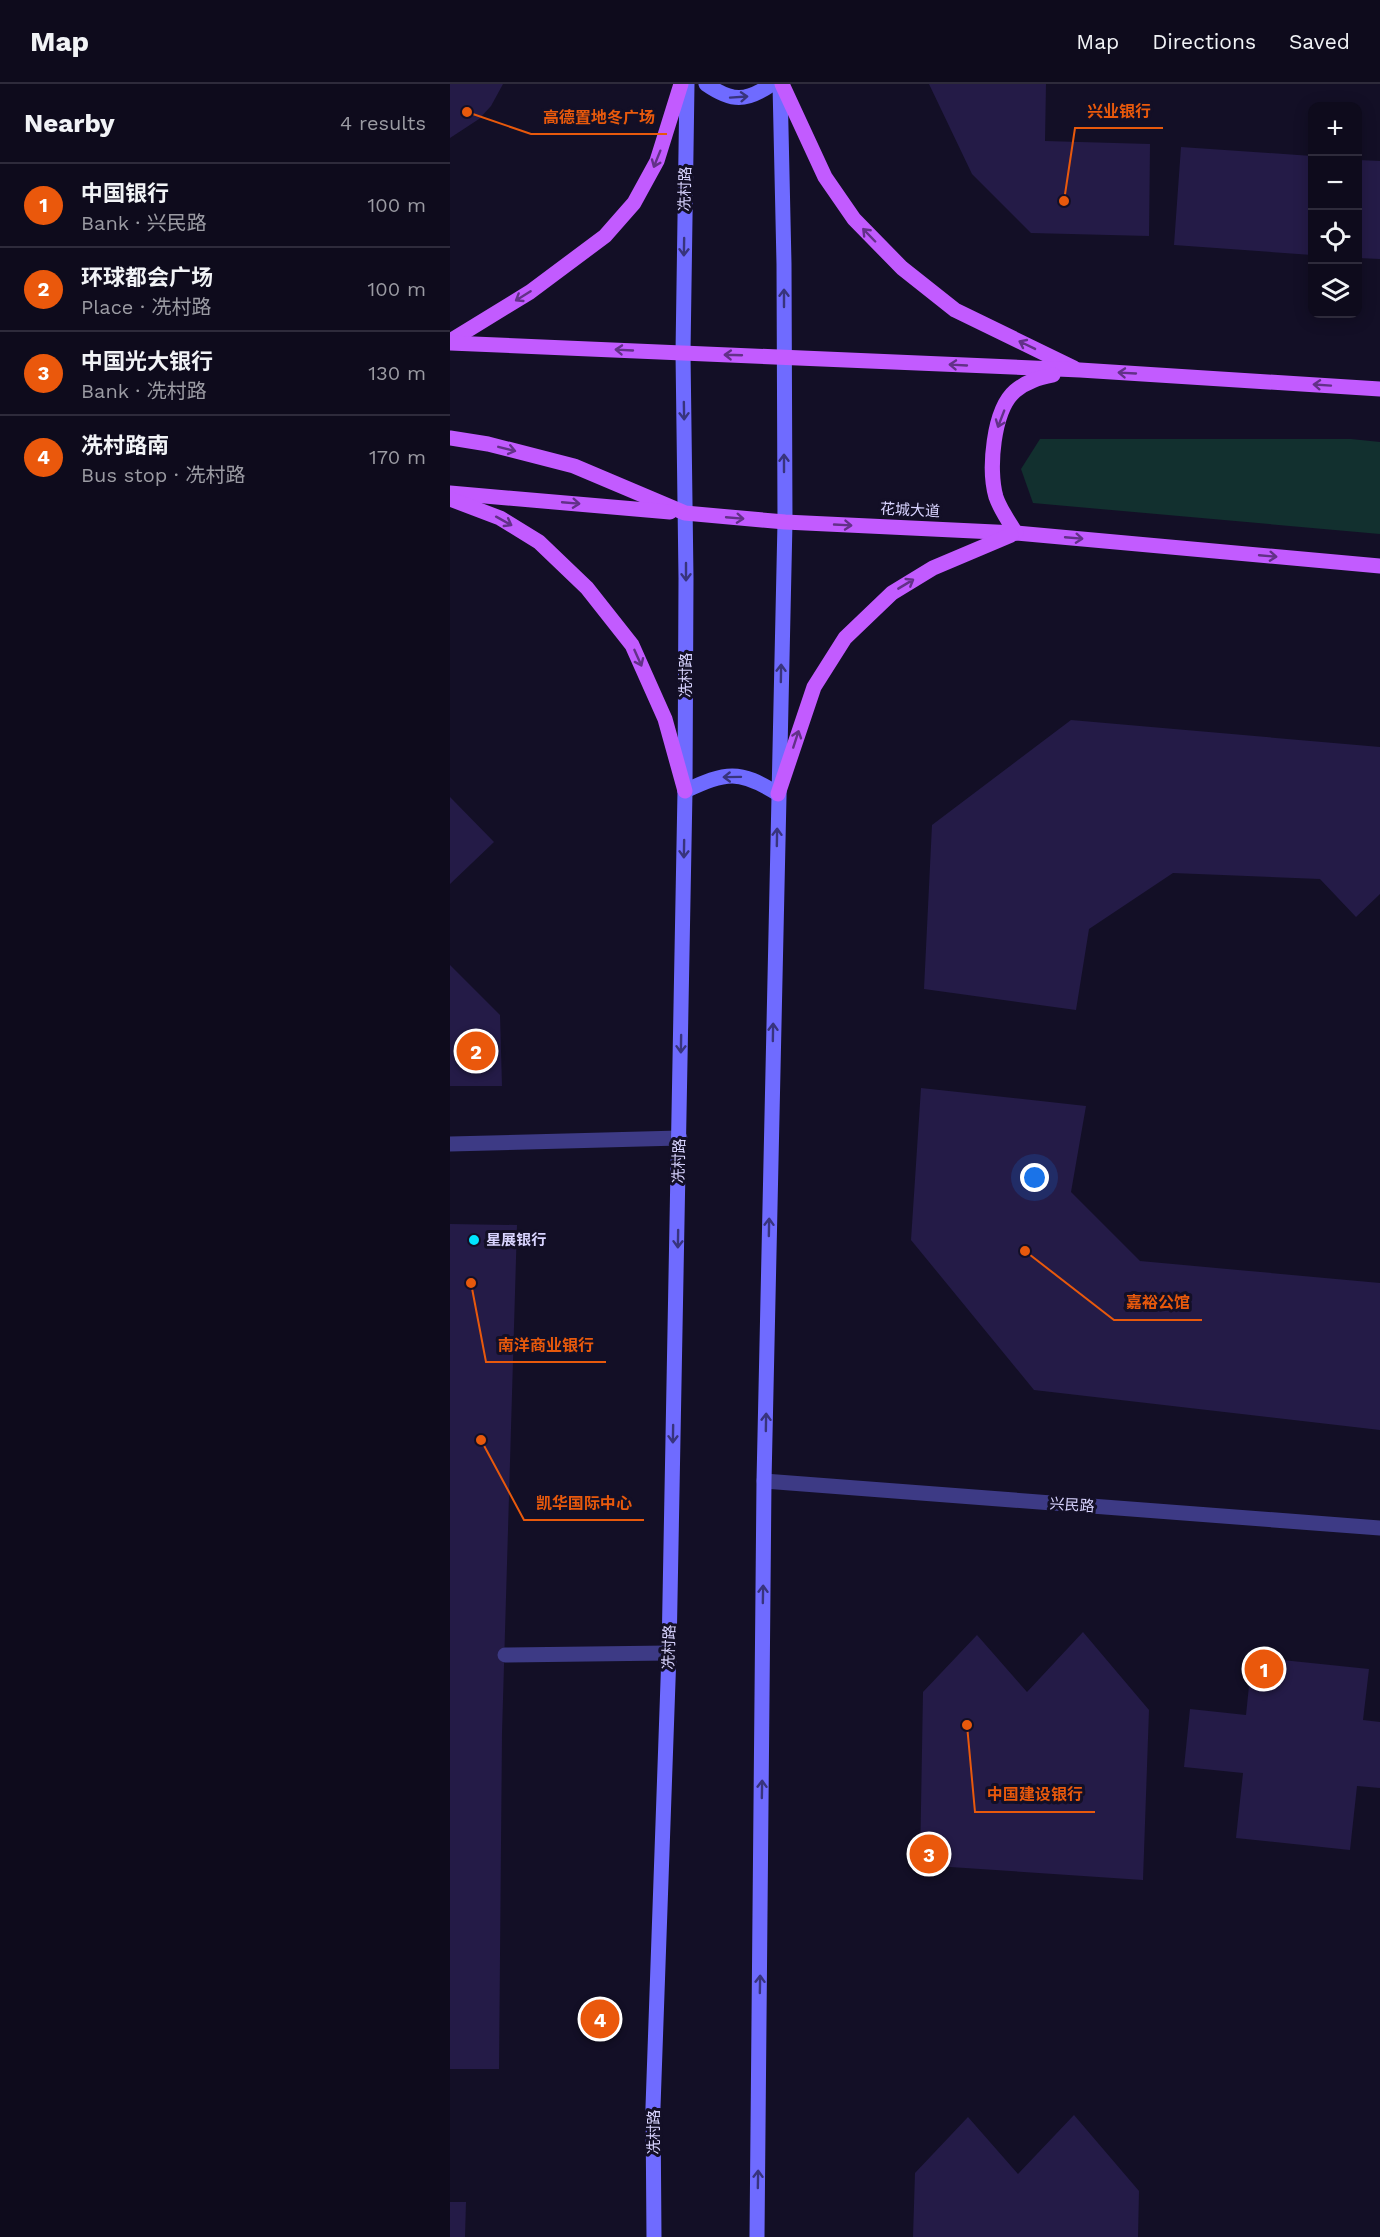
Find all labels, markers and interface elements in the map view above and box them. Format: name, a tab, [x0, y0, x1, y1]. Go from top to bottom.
text: Map	[30, 25, 89, 58]
text: Map	[1076, 29, 1119, 54]
text: Directions	[1152, 29, 1256, 54]
text: Saved	[1289, 29, 1350, 54]
one-way arrow	[728, 91, 748, 102]
callout: 兴业银行	[1075, 94, 1163, 128]
callout: 高德置地冬广场	[531, 100, 667, 134]
text: 兴业银行	[1087, 102, 1151, 121]
map controls	[1308, 102, 1362, 318]
button: +	[1308, 102, 1362, 156]
text: Nearby	[24, 108, 115, 138]
text: 高德置地冬广场	[543, 108, 655, 127]
text: 4 results	[340, 111, 426, 135]
one-way arrow	[651, 150, 662, 168]
button: −	[1308, 156, 1362, 210]
street label: 冼村路	[676, 166, 694, 212]
text: 中国银行	[81, 181, 169, 206]
text: 1	[39, 193, 48, 217]
text: 100 m	[367, 193, 426, 217]
button: locate	[1308, 210, 1362, 264]
text: Bank · 兴民路	[81, 211, 207, 235]
one-way arrow	[861, 227, 876, 242]
one-way arrow	[679, 237, 690, 257]
button: layers	[1308, 264, 1362, 318]
text: 环球都会广场	[81, 265, 213, 290]
text: 2	[38, 277, 49, 301]
text: 100 m	[367, 277, 426, 301]
one-way arrow	[778, 289, 790, 309]
one-way arrow	[515, 291, 532, 303]
text: Place · 冼村路	[81, 295, 212, 319]
one-way arrow	[1019, 339, 1037, 350]
one-way arrow	[615, 345, 635, 356]
text: 中国光大银行	[81, 349, 213, 374]
one-way arrow	[724, 349, 744, 360]
one-way arrow	[949, 359, 969, 370]
text: 3	[38, 361, 49, 385]
text: 130 m	[368, 361, 426, 385]
one-way arrow	[1118, 367, 1137, 378]
text: Bank · 冼村路	[81, 379, 207, 403]
one-way arrow	[1312, 379, 1332, 390]
one-way arrow	[678, 401, 689, 421]
one-way arrow	[994, 409, 1005, 427]
text: 冼村路南	[81, 433, 169, 458]
one-way arrow	[498, 444, 517, 455]
text: 4	[37, 445, 50, 469]
text: 170 m	[369, 445, 426, 469]
one-way arrow	[778, 454, 790, 474]
text: Bus stop · 冼村路	[81, 463, 245, 487]
one-way arrow	[561, 498, 580, 509]
street label: 花城大道	[880, 499, 940, 521]
one-way arrow	[724, 512, 744, 523]
one-way arrow	[495, 515, 512, 527]
one-way arrow	[832, 519, 852, 530]
one-way arrow	[1064, 533, 1084, 544]
one-way arrow	[1258, 551, 1278, 562]
one-way arrow	[680, 561, 692, 581]
one-way arrow	[897, 578, 914, 590]
one-way arrow	[633, 649, 644, 667]
street label: 冼村路	[677, 652, 695, 698]
one-way arrow	[775, 663, 787, 683]
one-way arrow	[792, 730, 803, 749]
one-way arrow	[723, 771, 743, 783]
one-way arrow	[771, 828, 783, 848]
one-way arrow	[679, 839, 690, 859]
one-way arrow	[767, 1023, 779, 1043]
pin: 2	[456, 1028, 496, 1074]
one-way arrow	[675, 1034, 687, 1054]
street label: 冼村路	[670, 1138, 688, 1184]
your location	[1020, 1163, 1049, 1192]
one-way arrow	[764, 1218, 775, 1238]
one-way arrow	[672, 1229, 683, 1249]
place label: 星展银行	[486, 1231, 546, 1249]
marker: 星展银行	[467, 1233, 481, 1247]
callout: 嘉裕公馆	[1114, 1286, 1202, 1320]
text: 嘉裕公馆	[1126, 1293, 1190, 1312]
callout: 南洋商业银行	[486, 1328, 606, 1362]
text: 南洋商业银行	[498, 1336, 594, 1355]
one-way arrow	[760, 1413, 771, 1433]
one-way arrow	[668, 1424, 679, 1444]
callout: 凯华国际中心	[524, 1486, 644, 1520]
text: 凯华国际中心	[536, 1494, 632, 1513]
street label: 兴民路	[1049, 1494, 1095, 1516]
one-way arrow	[757, 1584, 769, 1604]
street label: 冼村路	[659, 1624, 679, 1670]
pin: 1	[1244, 1646, 1284, 1692]
callout: 中国建设银行	[975, 1778, 1095, 1812]
one-way arrow	[756, 1779, 767, 1799]
text: 中国建设银行	[987, 1785, 1083, 1804]
pin: 3	[910, 1832, 948, 1876]
one-way arrow	[754, 1974, 766, 1994]
pin: 4	[580, 1996, 620, 2042]
street label: 冼村路	[645, 2109, 663, 2155]
one-way arrow	[752, 2169, 764, 2189]

